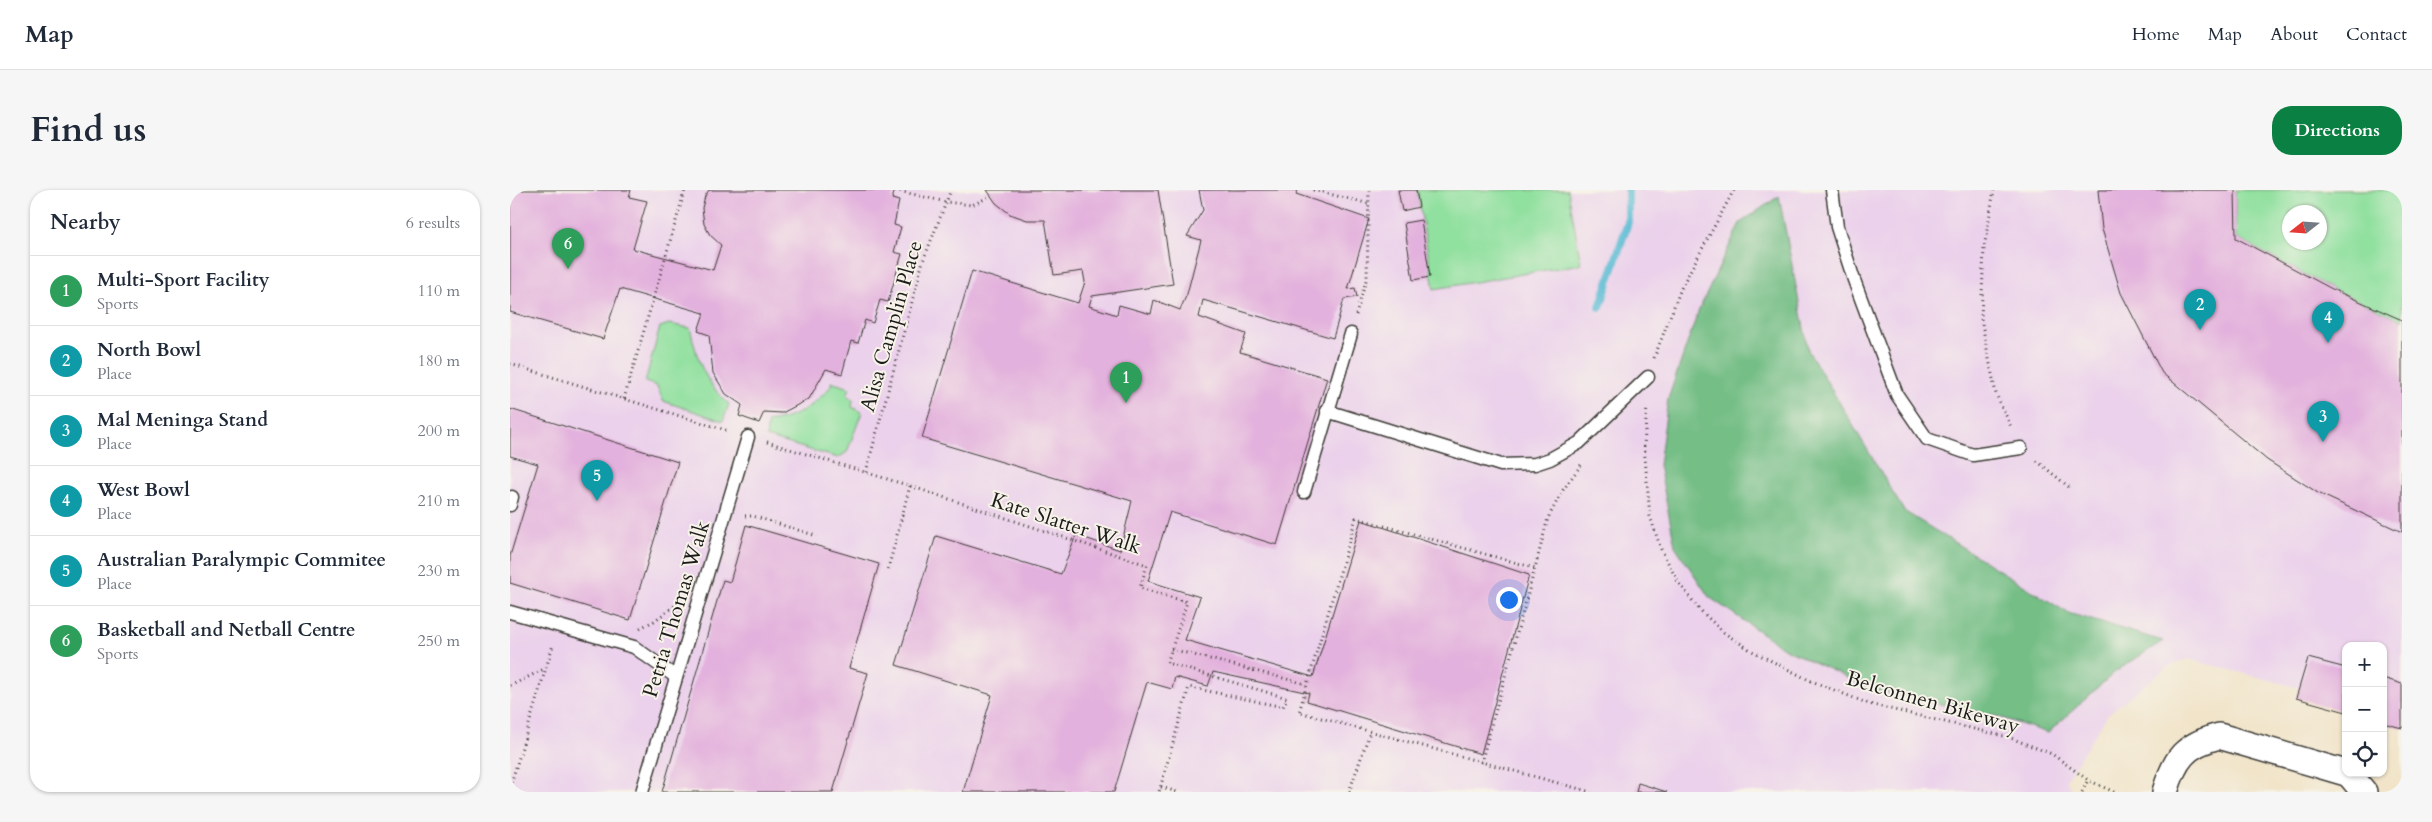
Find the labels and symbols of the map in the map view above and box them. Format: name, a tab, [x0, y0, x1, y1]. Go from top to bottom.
north arrow	[2282, 205, 2327, 250]
pin: 6	[552, 228, 584, 269]
street label: Alisa Camplin Place	[853, 237, 930, 415]
pin: 2	[2184, 289, 2216, 330]
pin: 4	[2312, 302, 2344, 343]
pin: 1	[1110, 362, 1142, 403]
pin: 3	[2307, 401, 2339, 442]
pin: 5	[581, 460, 613, 501]
street label: Kate Slatter Walk	[987, 486, 1145, 562]
street label: Petria Thomas Walk	[636, 516, 717, 701]
your location	[1496, 587, 1522, 613]
street label: Belconnen Bikeway	[1843, 664, 2023, 741]

